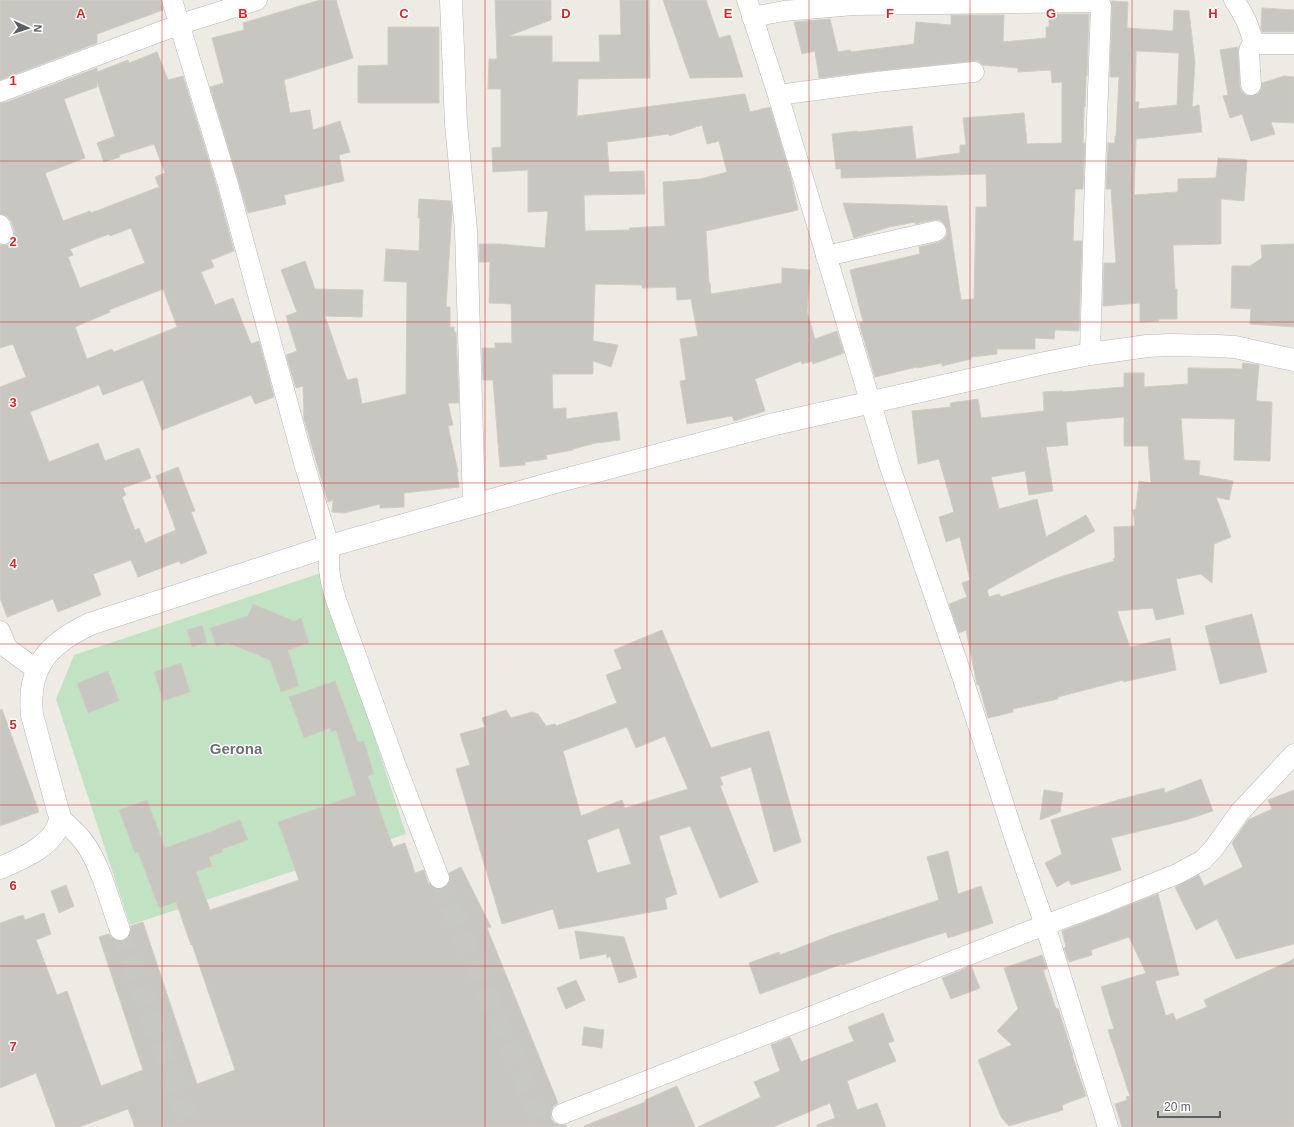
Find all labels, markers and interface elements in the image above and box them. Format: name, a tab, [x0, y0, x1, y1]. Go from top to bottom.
text: A	[76, 6, 86, 21]
text: B	[238, 6, 248, 21]
text: C	[399, 6, 409, 21]
text: D	[561, 6, 571, 21]
text: E	[724, 6, 733, 21]
text: F	[886, 6, 894, 21]
text: G	[1046, 6, 1056, 21]
text: H	[1208, 6, 1218, 21]
north arrow	[8, 8, 48, 48]
text: N	[32, 24, 44, 33]
text: 1	[9, 73, 17, 88]
text: 2	[9, 234, 17, 249]
text: 3	[9, 395, 17, 410]
text: 4	[9, 556, 17, 571]
text: 5	[9, 717, 17, 732]
district label: Gerona	[210, 740, 263, 757]
text: 6	[9, 878, 17, 893]
text: 7	[9, 1039, 17, 1054]
scale bar	[1158, 1093, 1220, 1119]
text: 20 m	[1164, 1100, 1191, 1114]

